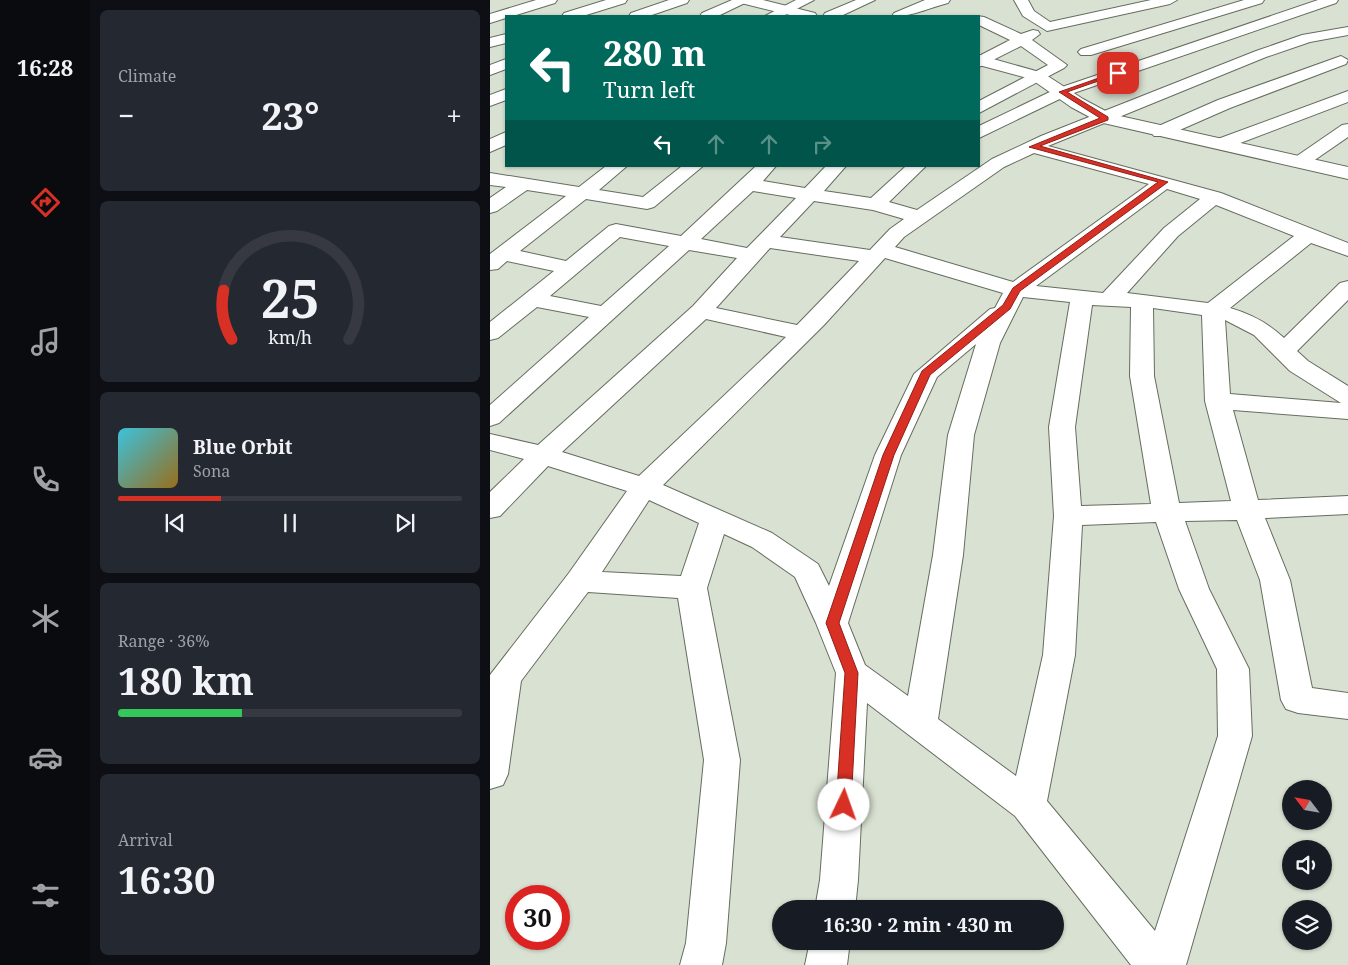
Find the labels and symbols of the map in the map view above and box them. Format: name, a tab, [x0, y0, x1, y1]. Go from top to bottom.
pin	[1097, 52, 1139, 94]
position arrow	[817, 778, 869, 830]
north arrow	[1282, 780, 1332, 830]
speed limit sign: 30	[505, 885, 570, 950]

